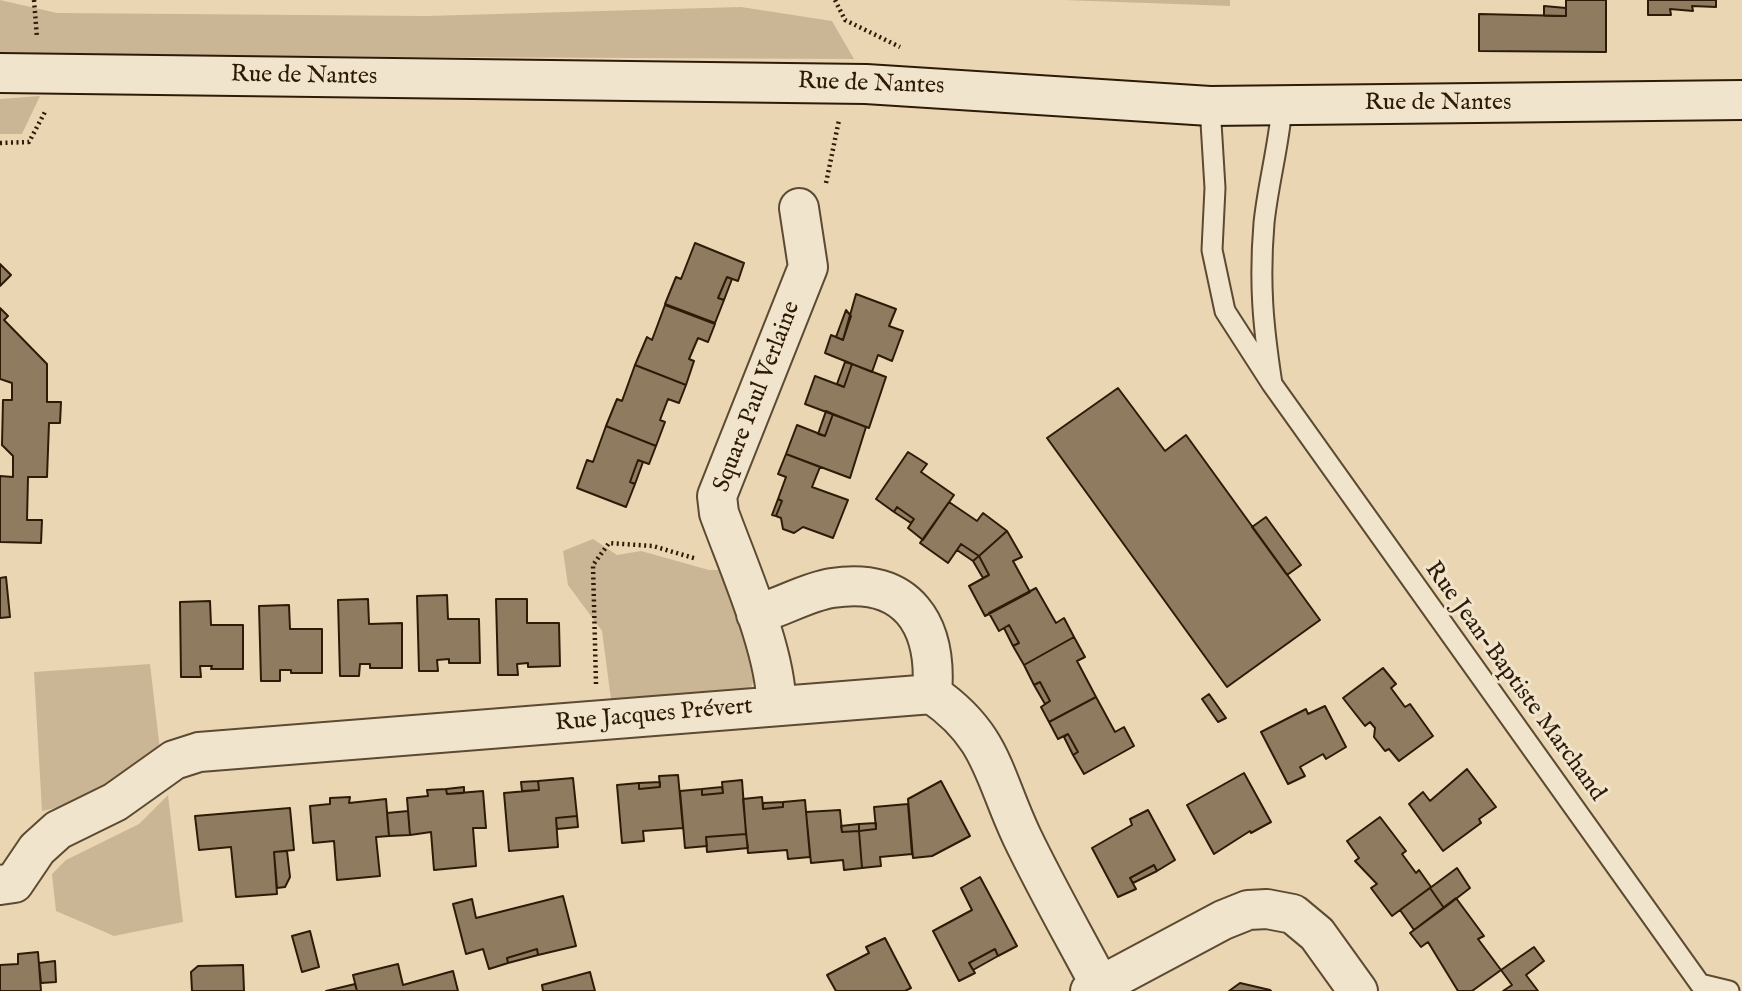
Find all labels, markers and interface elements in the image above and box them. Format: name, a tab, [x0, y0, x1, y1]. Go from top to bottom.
street label: Rue de Nantes	[230, 61, 378, 93]
street label: Rue de Nantes	[797, 68, 945, 102]
street label: Rue de Nantes	[1365, 90, 1511, 118]
street label: Square Paul Verlaine	[708, 298, 808, 496]
street label: Rue Jean-Baptiste Marchand	[1417, 557, 1611, 807]
street label: Rue Jacques Prévert	[554, 693, 754, 739]

